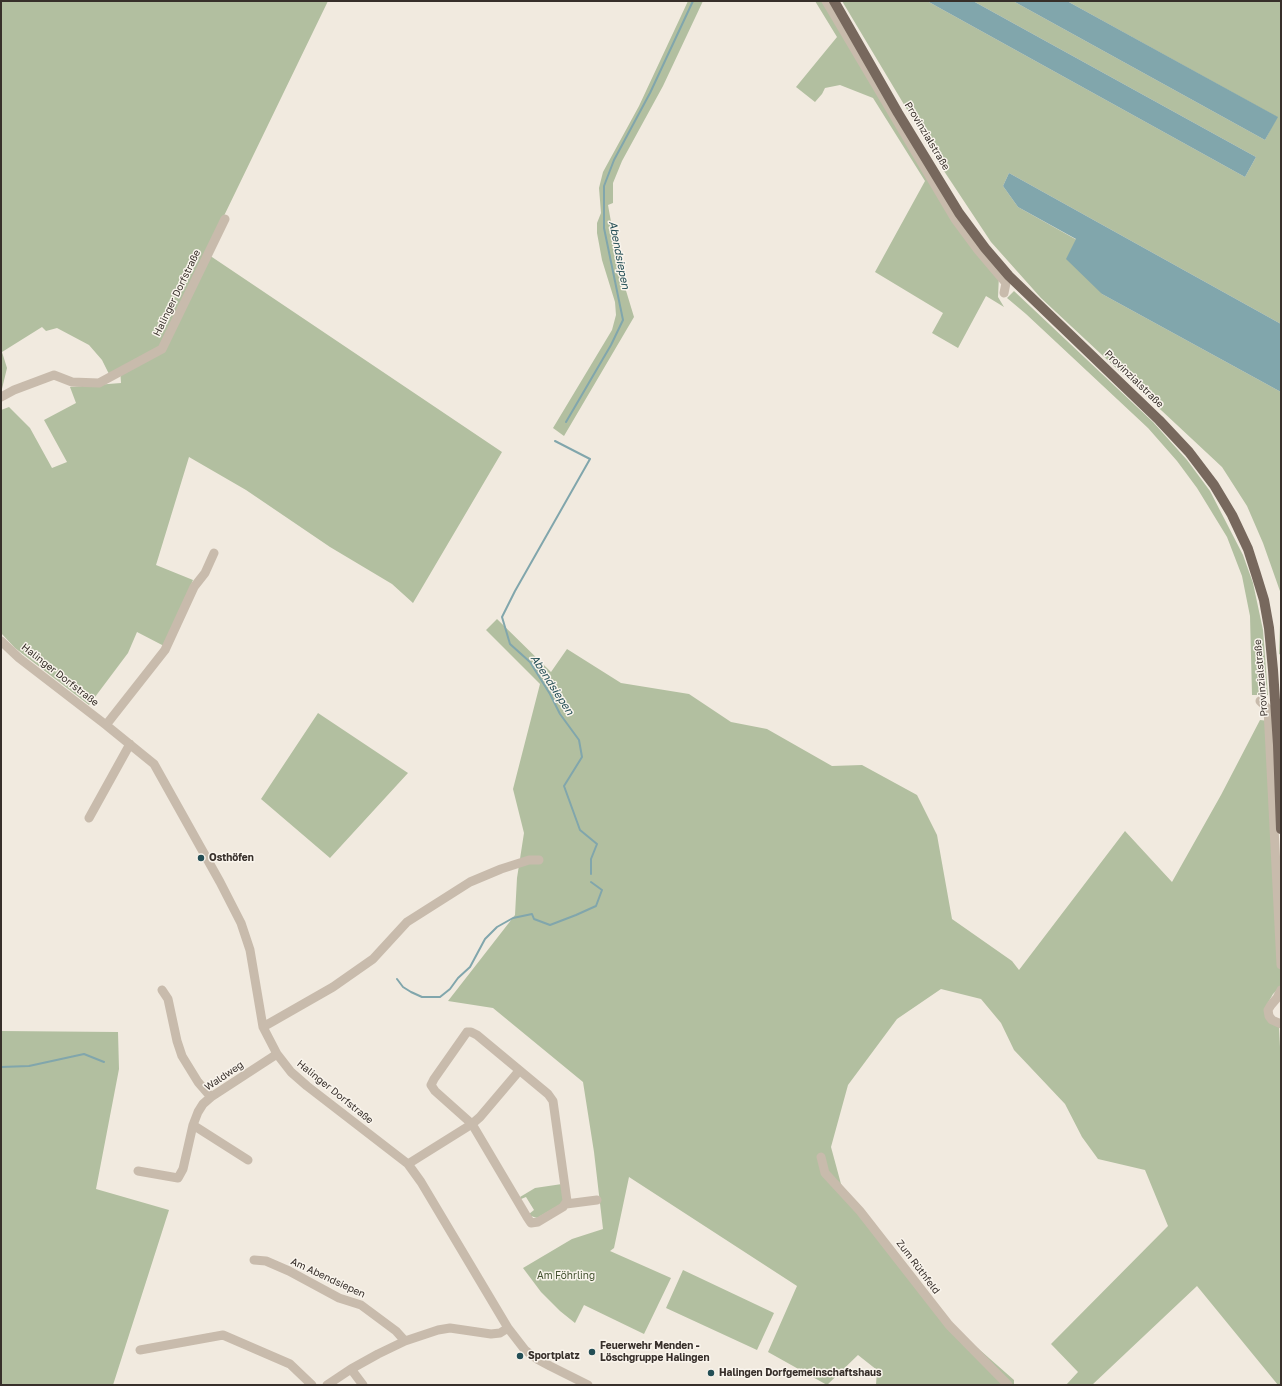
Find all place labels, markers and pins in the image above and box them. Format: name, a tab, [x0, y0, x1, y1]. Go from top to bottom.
place label: Osthöfen	[209, 852, 254, 864]
marker: Osthöfen	[196, 853, 206, 863]
place label: Feuerwehr Menden - Löschgruppe Halingen	[600, 1340, 709, 1364]
marker: Feuerwehr Menden - Löschgruppe Halingen	[587, 1347, 597, 1357]
place label: Sportplatz	[528, 1350, 579, 1362]
marker: Sportplatz	[515, 1351, 525, 1361]
place label: Halingen Dorfgemeinschaftshaus	[719, 1367, 882, 1379]
marker: Halingen Dorfgemeinschaftshaus	[706, 1368, 716, 1378]

